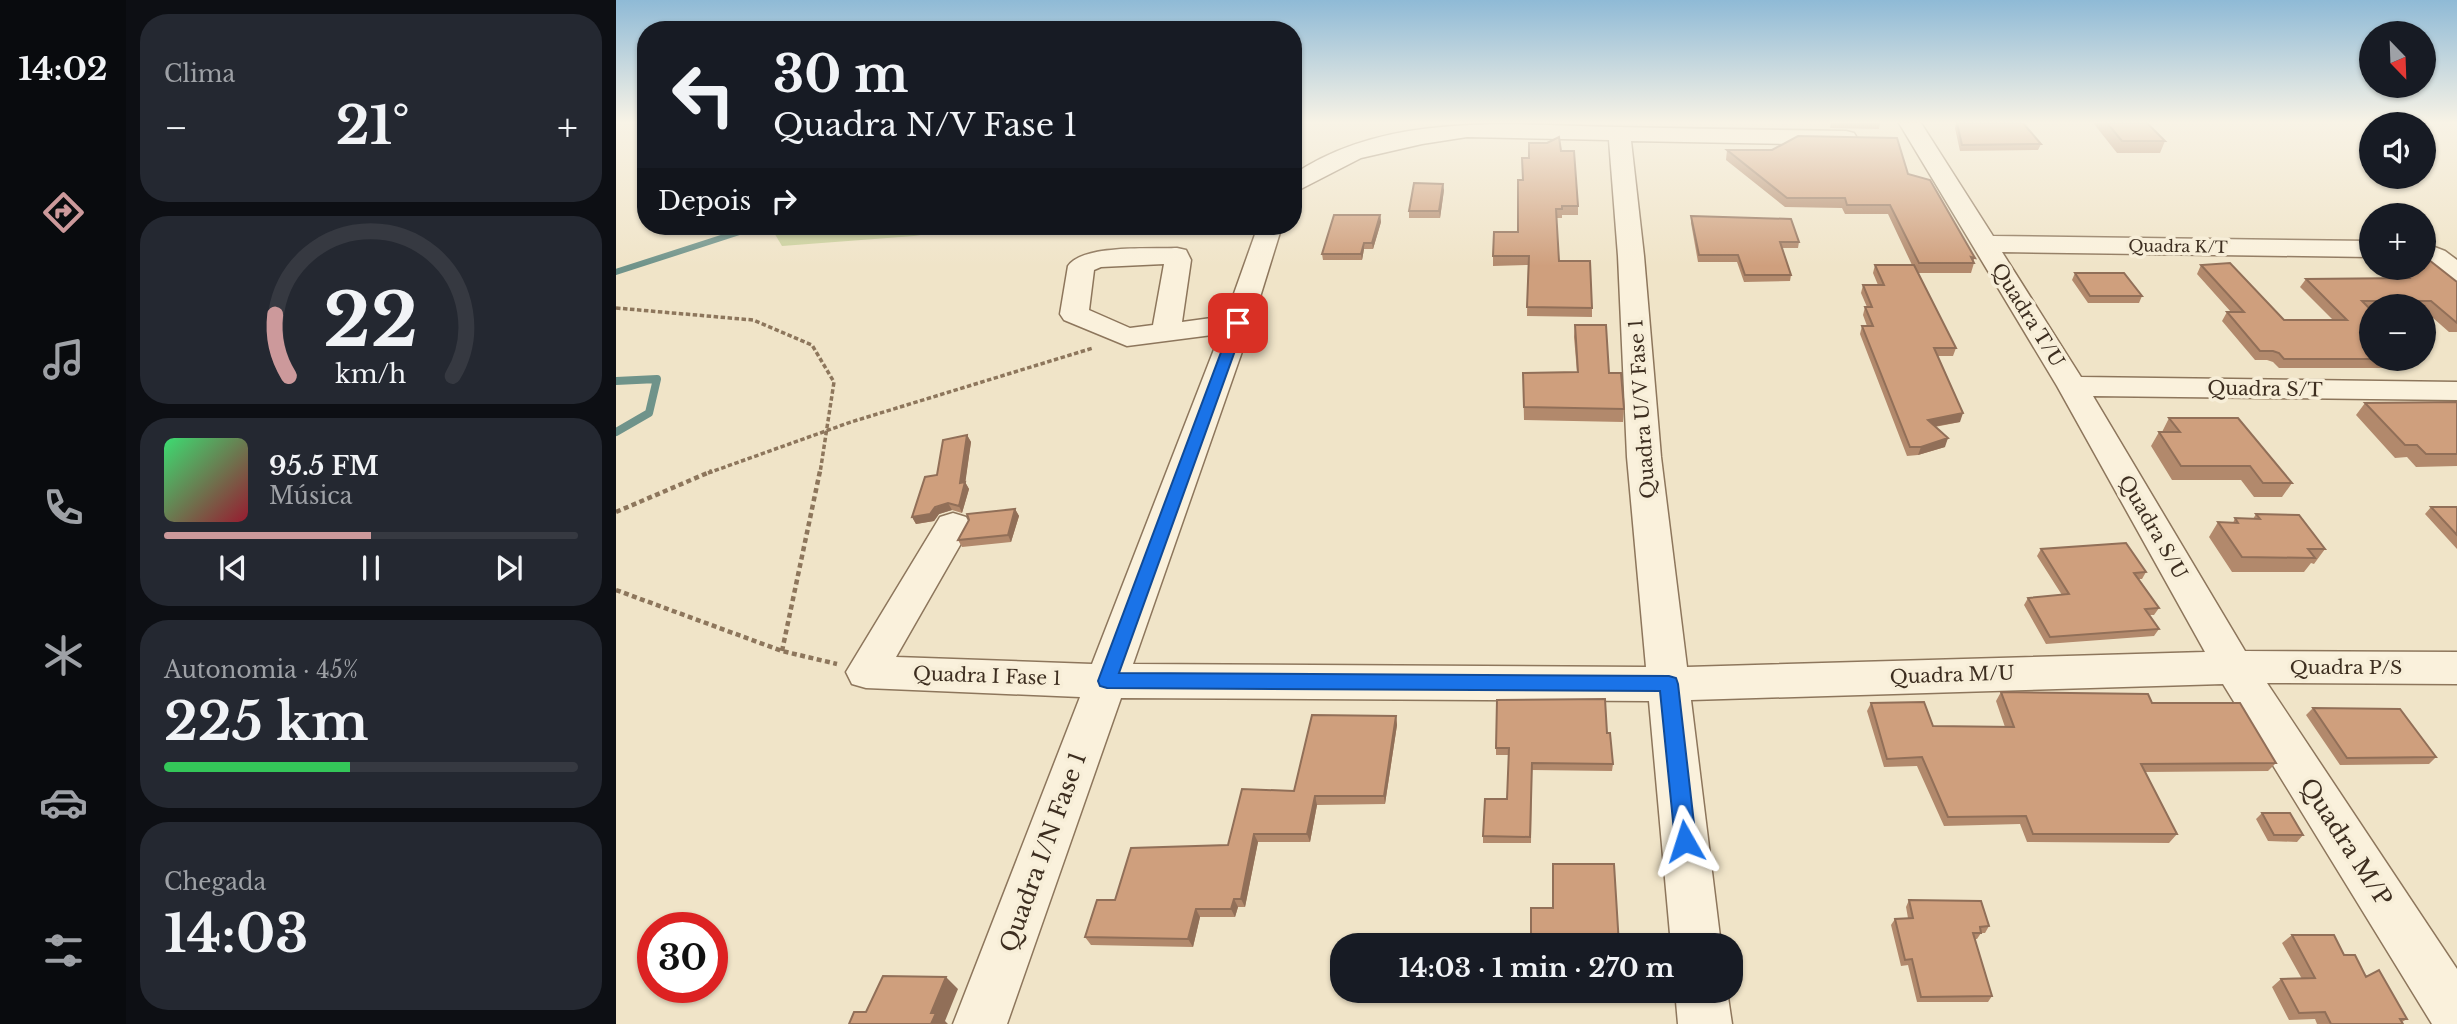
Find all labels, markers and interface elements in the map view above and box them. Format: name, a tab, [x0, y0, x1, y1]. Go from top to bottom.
north arrow	[2359, 21, 2436, 98]
map controls	[2359, 21, 2436, 371]
text: 30 m	[773, 44, 908, 105]
text: 14:02	[18, 49, 108, 89]
icon: left	[658, 49, 749, 140]
text: Clima	[164, 60, 235, 88]
text: 21°	[336, 94, 410, 158]
text: −	[164, 104, 188, 151]
text: +	[557, 104, 578, 151]
text: Quadra N/V Fase 1	[773, 105, 1078, 145]
button: sound	[2359, 112, 2436, 189]
icon: right	[765, 182, 803, 220]
text: Depois	[658, 185, 751, 217]
icon: directions	[39, 188, 88, 237]
button: +	[2359, 203, 2436, 280]
street label: Quadra K/T	[2128, 235, 2228, 257]
street label: Quadra T/U	[1987, 259, 2069, 371]
text: 22	[324, 275, 418, 366]
pin	[1208, 293, 1268, 353]
button: −	[2359, 294, 2436, 371]
icon: arrive	[1219, 304, 1257, 342]
street label: Quadra U/V Fase 1	[1624, 319, 1660, 499]
icon: music	[39, 335, 88, 384]
text: km/h	[336, 359, 406, 390]
street label: Quadra S/T	[2207, 376, 2323, 402]
text: 95.5 FM	[269, 450, 379, 482]
street label: Quadra S/U	[2114, 471, 2192, 583]
text: Música	[269, 482, 352, 510]
icon: phone	[39, 483, 88, 532]
icon: previous	[214, 549, 252, 587]
icon: pause	[352, 549, 390, 587]
icon: next	[490, 549, 528, 587]
icon: climate	[39, 631, 88, 680]
text: Autonomia · 45%	[164, 656, 358, 684]
street label: Quadra P/S	[2290, 656, 2402, 679]
street label: Quadra M/U	[1889, 661, 2015, 689]
street label: Quadra I Fase 1	[913, 662, 1061, 690]
text: 225 km	[164, 690, 369, 754]
street label: Quadra I/N Fase 1	[994, 748, 1092, 956]
street label: Quadra M/P	[2294, 773, 2398, 911]
icon: car	[39, 778, 88, 827]
position arrow	[1648, 804, 1722, 878]
text: Chegada	[164, 868, 266, 896]
text: 14:03	[164, 902, 308, 966]
speed limit sign: 30	[637, 912, 728, 1003]
icon: filters	[39, 926, 88, 975]
text: 14:03 · 1 min · 270 m	[1399, 952, 1674, 984]

